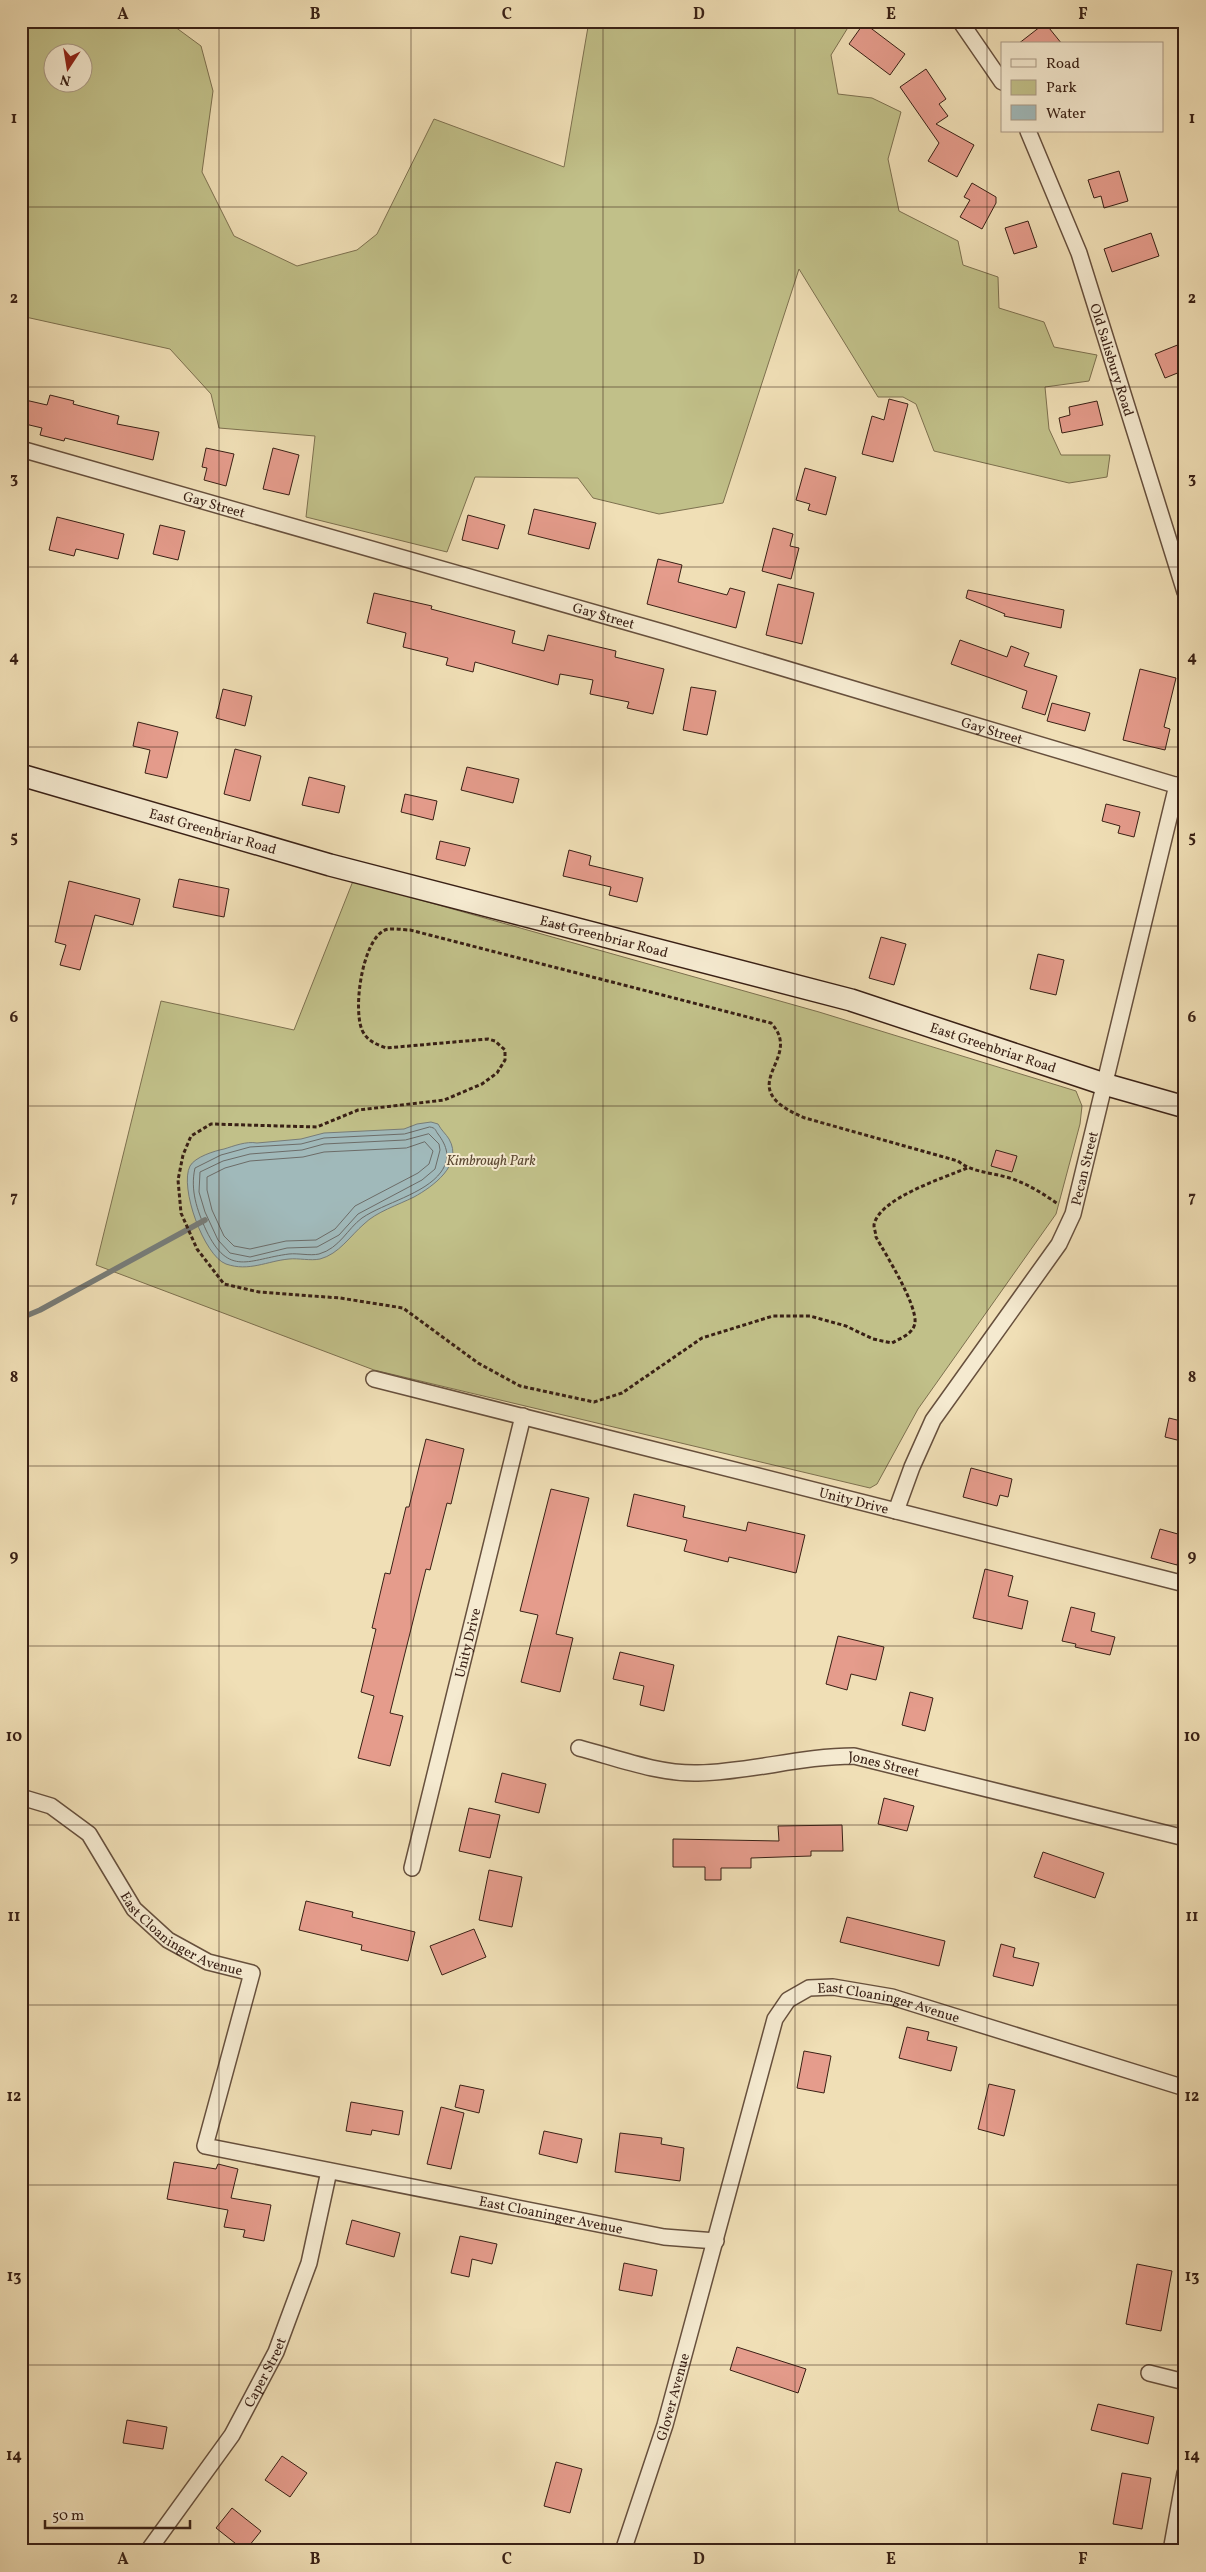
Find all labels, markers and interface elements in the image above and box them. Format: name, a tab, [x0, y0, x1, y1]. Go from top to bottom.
text: A	[117, 4, 129, 26]
text: B	[310, 4, 321, 26]
text: C	[502, 4, 512, 26]
text: D	[693, 4, 705, 26]
text: E	[886, 4, 896, 26]
text: F	[1078, 4, 1088, 26]
north arrow	[42, 42, 92, 92]
legend	[1001, 42, 1164, 132]
text: Road	[1046, 54, 1080, 75]
text: N	[59, 69, 73, 90]
text: Park	[1046, 78, 1077, 99]
text: Water	[1046, 104, 1086, 125]
text: 1	[11, 108, 17, 130]
text: 1	[1189, 108, 1195, 130]
text: 2	[10, 288, 18, 310]
text: 2	[1188, 288, 1196, 310]
street label: Old Salisbury Road	[1084, 301, 1138, 419]
text: 3	[10, 468, 18, 490]
text: 3	[1188, 468, 1196, 490]
street label: Gay Street	[181, 488, 247, 523]
street label: Gay Street	[570, 599, 637, 635]
text: 4	[9, 647, 19, 669]
text: 4	[1187, 647, 1197, 669]
street label: Gay Street	[958, 714, 1025, 750]
street label: East Greenbriar Road	[147, 805, 279, 860]
text: 5	[10, 827, 18, 849]
text: 5	[1188, 827, 1196, 849]
street label: East Greenbriar Road	[537, 912, 670, 963]
text: 6	[10, 1007, 19, 1029]
text: 6	[1188, 1007, 1197, 1029]
street label: East Greenbriar Road	[927, 1019, 1059, 1079]
street label: Pecan Street	[1067, 1129, 1104, 1208]
park label: Kimbrough Park	[446, 1152, 536, 1171]
text: 7	[10, 1187, 18, 1209]
text: 7	[1188, 1187, 1196, 1209]
text: 8	[10, 1367, 18, 1389]
text: 8	[1188, 1367, 1196, 1389]
street label: Unity Drive	[817, 1484, 891, 1520]
text: 9	[10, 1546, 19, 1568]
text: 9	[1188, 1546, 1197, 1568]
street label: Unity Drive	[451, 1606, 487, 1680]
text: 10	[6, 1726, 22, 1748]
text: 10	[1184, 1726, 1200, 1748]
street label: Jones Street	[848, 1748, 921, 1783]
street label: East Cloaninger Avenue	[115, 1889, 245, 1981]
text: 11	[8, 1906, 20, 1928]
text: 11	[1186, 1906, 1198, 1928]
street label: East Cloaninger Avenue	[817, 1979, 962, 2029]
text: 12	[7, 2086, 21, 2108]
text: 12	[1185, 2086, 1199, 2108]
street label: East Cloaninger Avenue	[477, 2193, 625, 2240]
text: 13	[7, 2266, 21, 2288]
text: 13	[1185, 2266, 1199, 2288]
street label: Caper Street	[240, 2335, 292, 2411]
street label: Glover Avenue	[652, 2351, 695, 2444]
text: 14	[6, 2445, 22, 2467]
text: 14	[1184, 2445, 1200, 2467]
scale bar	[45, 2497, 190, 2529]
text: 50 m	[52, 2506, 84, 2527]
text: A	[117, 2549, 129, 2571]
text: B	[310, 2549, 321, 2571]
text: C	[502, 2549, 512, 2571]
text: D	[693, 2549, 705, 2571]
text: E	[886, 2549, 896, 2571]
text: F	[1078, 2549, 1088, 2571]

